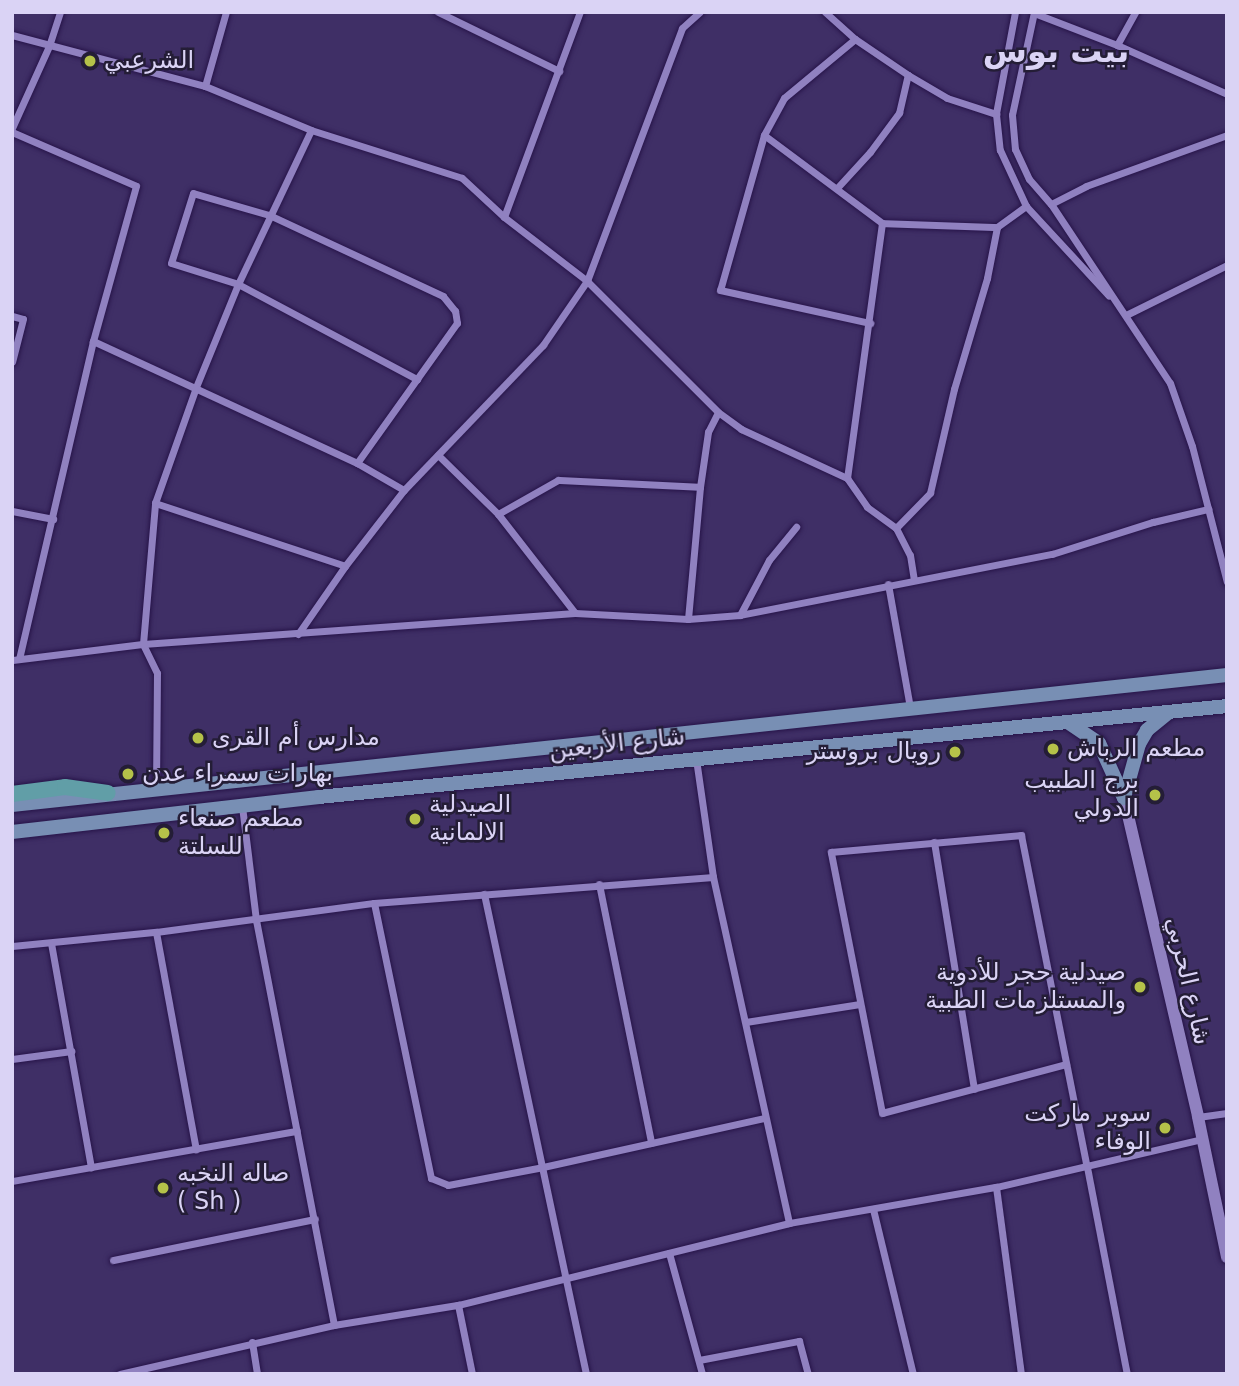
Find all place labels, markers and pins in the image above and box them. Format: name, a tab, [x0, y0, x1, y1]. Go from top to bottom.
place label: الشرعبي	[104, 47, 194, 75]
marker: الشرعبي	[82, 53, 98, 69]
place label: مدارس أم القرى	[212, 724, 380, 752]
marker: مدارس أم القرى	[190, 730, 206, 746]
place label: مطعم الرباش	[1067, 735, 1205, 763]
place label: رويال بروستر	[807, 738, 941, 766]
marker: مطعم الرباش	[1045, 741, 1061, 757]
marker: رويال بروستر	[947, 744, 963, 760]
place label: بهارات سمراء عدن	[142, 760, 333, 788]
marker: بهارات سمراء عدن	[120, 766, 136, 782]
place label: برج الطبيب الدولي	[1024, 767, 1139, 823]
marker: برج الطبيب الدولي	[1145, 785, 1165, 805]
place label: الصيدلية الالمانية	[429, 791, 511, 847]
place label: مطعم صنعاء للسلتة	[178, 805, 304, 861]
marker: الصيدلية الالمانية	[407, 811, 423, 827]
marker: مطعم صنعاء للسلتة	[156, 825, 172, 841]
place label: صيدلية حجر للأدوية والمستلزمات الطبية	[925, 959, 1126, 1015]
marker: صيدلية حجر للأدوية والمستلزمات الطبية	[1132, 979, 1148, 995]
place label: سوبر ماركت الوفاء	[1024, 1100, 1151, 1156]
marker: سوبر ماركت الوفاء	[1157, 1120, 1173, 1136]
place label: صاله النخبه ( Sh )	[177, 1160, 289, 1216]
marker: صاله النخبه ( Sh )	[155, 1180, 171, 1196]

